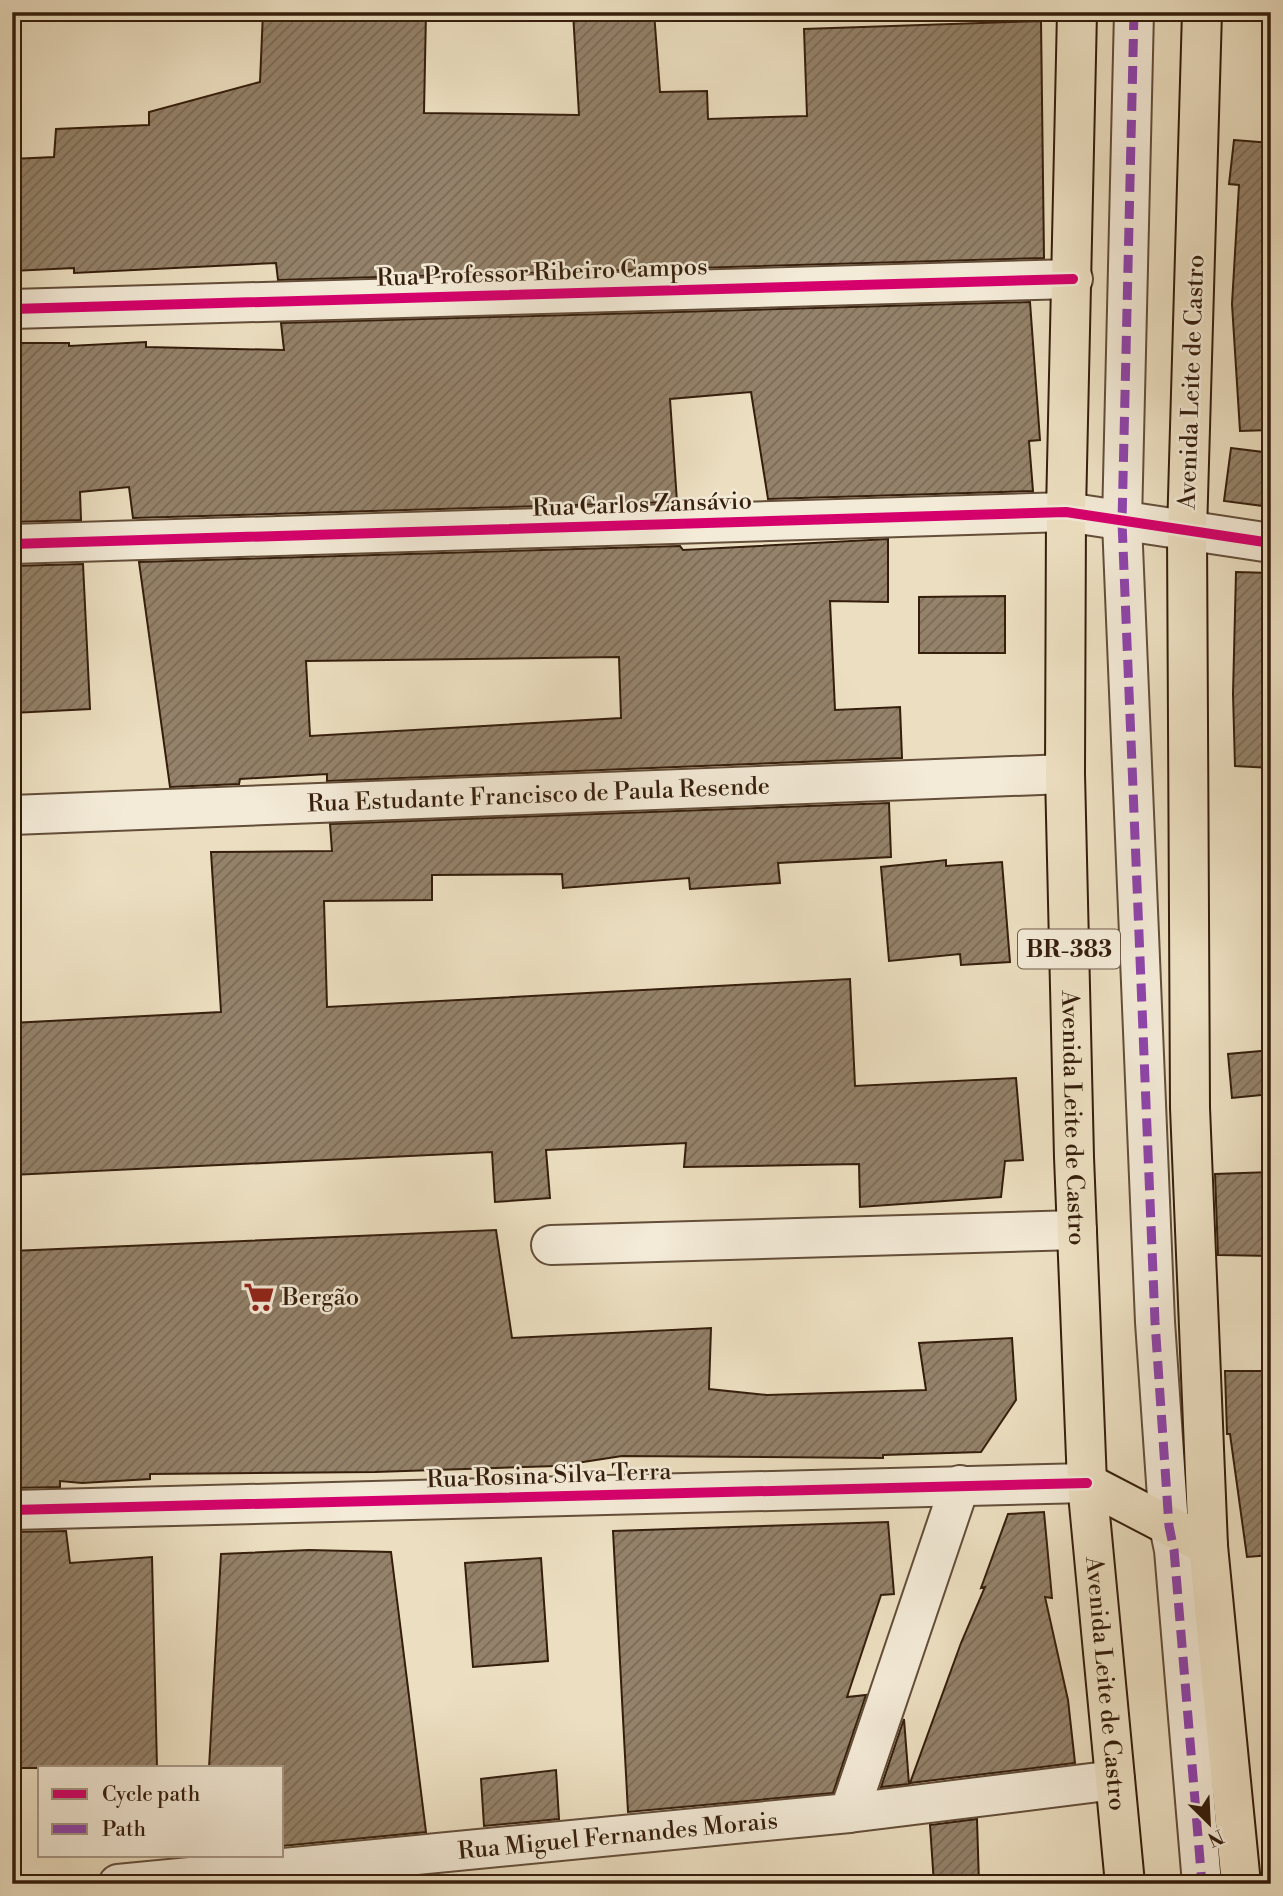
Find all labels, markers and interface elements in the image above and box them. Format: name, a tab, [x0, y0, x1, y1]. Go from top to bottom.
street label: Rua Professor Ribeiro Campos	[376, 252, 708, 294]
street label: Avenida Leite de Castro	[1173, 254, 1211, 511]
street label: Rua Carlos Zansávio	[532, 486, 752, 524]
street label: Rua Estudante Francisco de Paula Resende	[307, 771, 771, 819]
road number: BR-383	[1018, 930, 1120, 968]
street label: Avenida Leite de Castro	[1054, 989, 1092, 1246]
supermarket icon: Bergão	[242, 1280, 276, 1314]
place label: Bergão	[281, 1283, 359, 1313]
street label: Rua Rosina Silva Terra	[426, 1457, 673, 1495]
street label: Avenida Leite de Castro	[1078, 1554, 1132, 1812]
legend	[38, 1766, 284, 1857]
text: Cycle path	[102, 1782, 201, 1808]
north arrow	[1174, 1787, 1244, 1857]
street label: Rua Miguel Fernandes Morais	[456, 1806, 779, 1867]
text: Path	[102, 1817, 147, 1843]
text: N	[1204, 1824, 1227, 1852]

